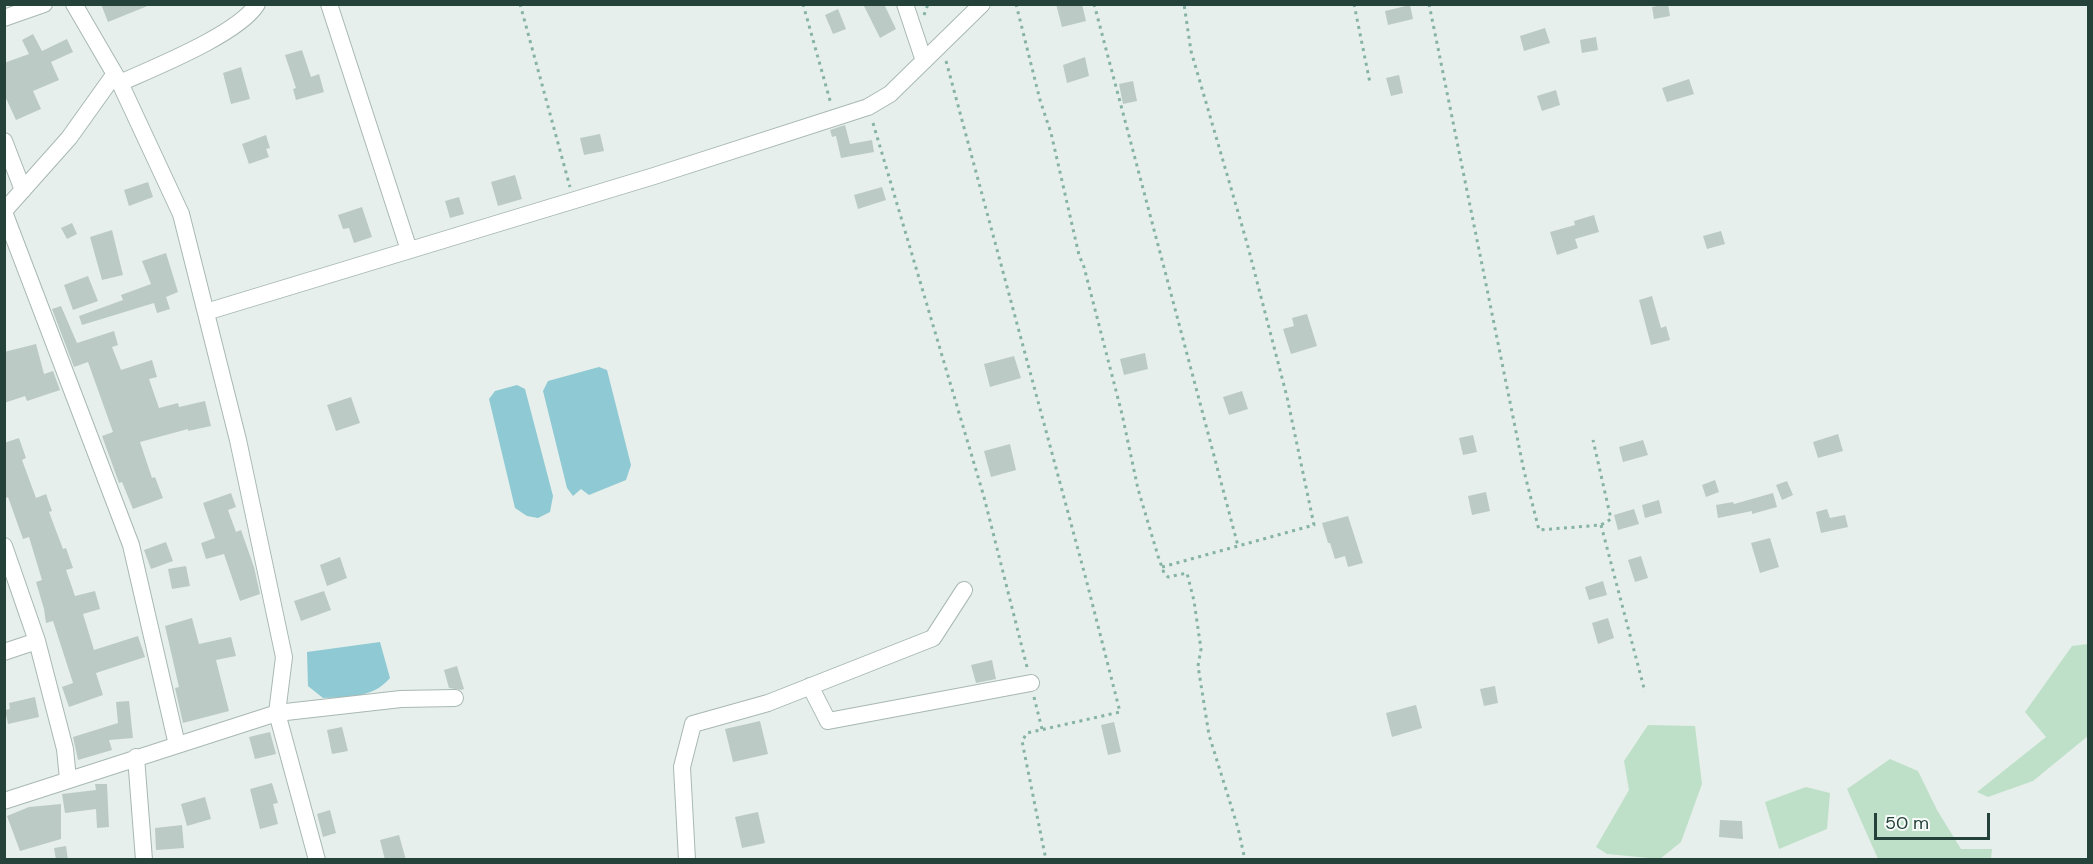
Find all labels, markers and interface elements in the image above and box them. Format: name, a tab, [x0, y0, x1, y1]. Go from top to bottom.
scale bar	[1877, 801, 1992, 839]
text: 50 m	[1885, 811, 1929, 835]

